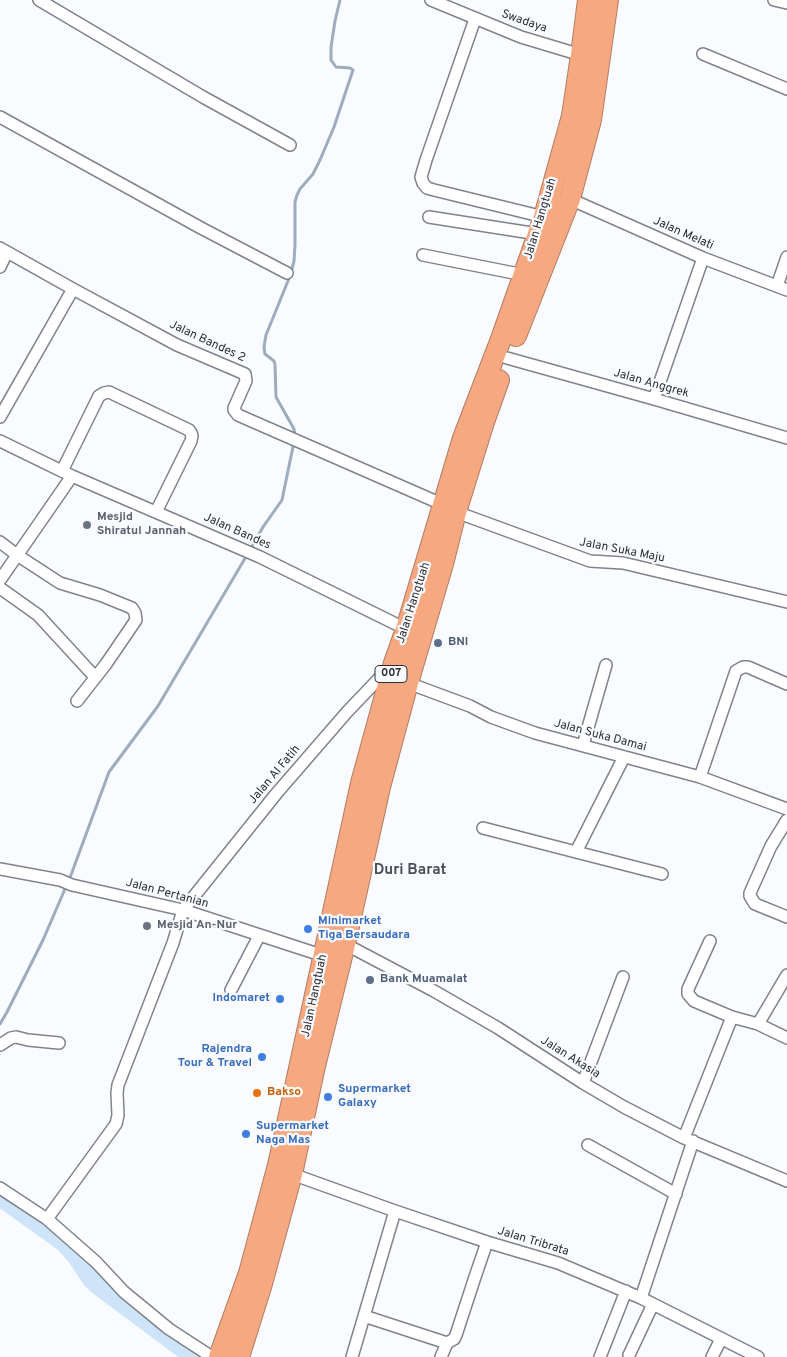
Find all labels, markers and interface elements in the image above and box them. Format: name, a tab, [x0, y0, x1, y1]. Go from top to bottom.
street label: Swadaya	[499, 8, 549, 36]
street label: Jalan Hangtuah	[522, 177, 560, 261]
street label: Jalan Melati	[650, 214, 716, 254]
street label: Jalan Bandes 2	[167, 318, 247, 366]
street label: Jalan Anggrek	[612, 366, 690, 402]
place label: Mesjid Shiratul Jannah	[97, 511, 186, 539]
street label: Jalan Bandes	[201, 511, 273, 553]
marker: Mesjid Shiratul Jannah	[81, 519, 93, 531]
street label: Jalan Suka Maju	[578, 536, 666, 566]
street label: Jalan Hangtuah	[394, 561, 434, 645]
place label: BNI	[448, 636, 468, 650]
marker: BNI	[432, 637, 444, 649]
road number: 007	[375, 666, 407, 682]
street label: Jalan Suka Damai	[552, 717, 648, 755]
street label: Jalan Al Fatih	[246, 743, 304, 807]
district label: Duri Barat	[374, 862, 446, 880]
street label: Jalan Pertanian	[124, 876, 210, 912]
place label: Minimarket Tiga Bersaudara	[318, 915, 410, 943]
place label: Mesjid An-Nur	[157, 919, 237, 933]
marker: Mesjid An-Nur	[141, 920, 153, 932]
marker: Minimarket Tiga Bersaudara	[302, 923, 314, 935]
street label: Jalan Hangtuah	[299, 953, 331, 1039]
place label: Bank Muamalat	[380, 973, 467, 987]
marker: Bank Muamalat	[364, 974, 376, 986]
place label: Indomaret	[212, 992, 270, 1006]
marker: Indomaret	[274, 993, 286, 1005]
street label: Jalan Akasia	[538, 1034, 602, 1082]
place label: Rajendra Tour & Travel	[178, 1043, 252, 1071]
marker: Rajendra Tour & Travel	[256, 1051, 268, 1063]
place label: Supermarket Galaxy	[338, 1083, 411, 1111]
place label: Bakso	[267, 1086, 301, 1100]
marker: Bakso	[251, 1087, 263, 1099]
marker: Supermarket Galaxy	[322, 1091, 334, 1103]
place label: Supermarket Naga Mas	[256, 1120, 329, 1148]
marker: Supermarket Naga Mas	[240, 1128, 252, 1140]
street label: Jalan Tribrata	[496, 1224, 570, 1260]

